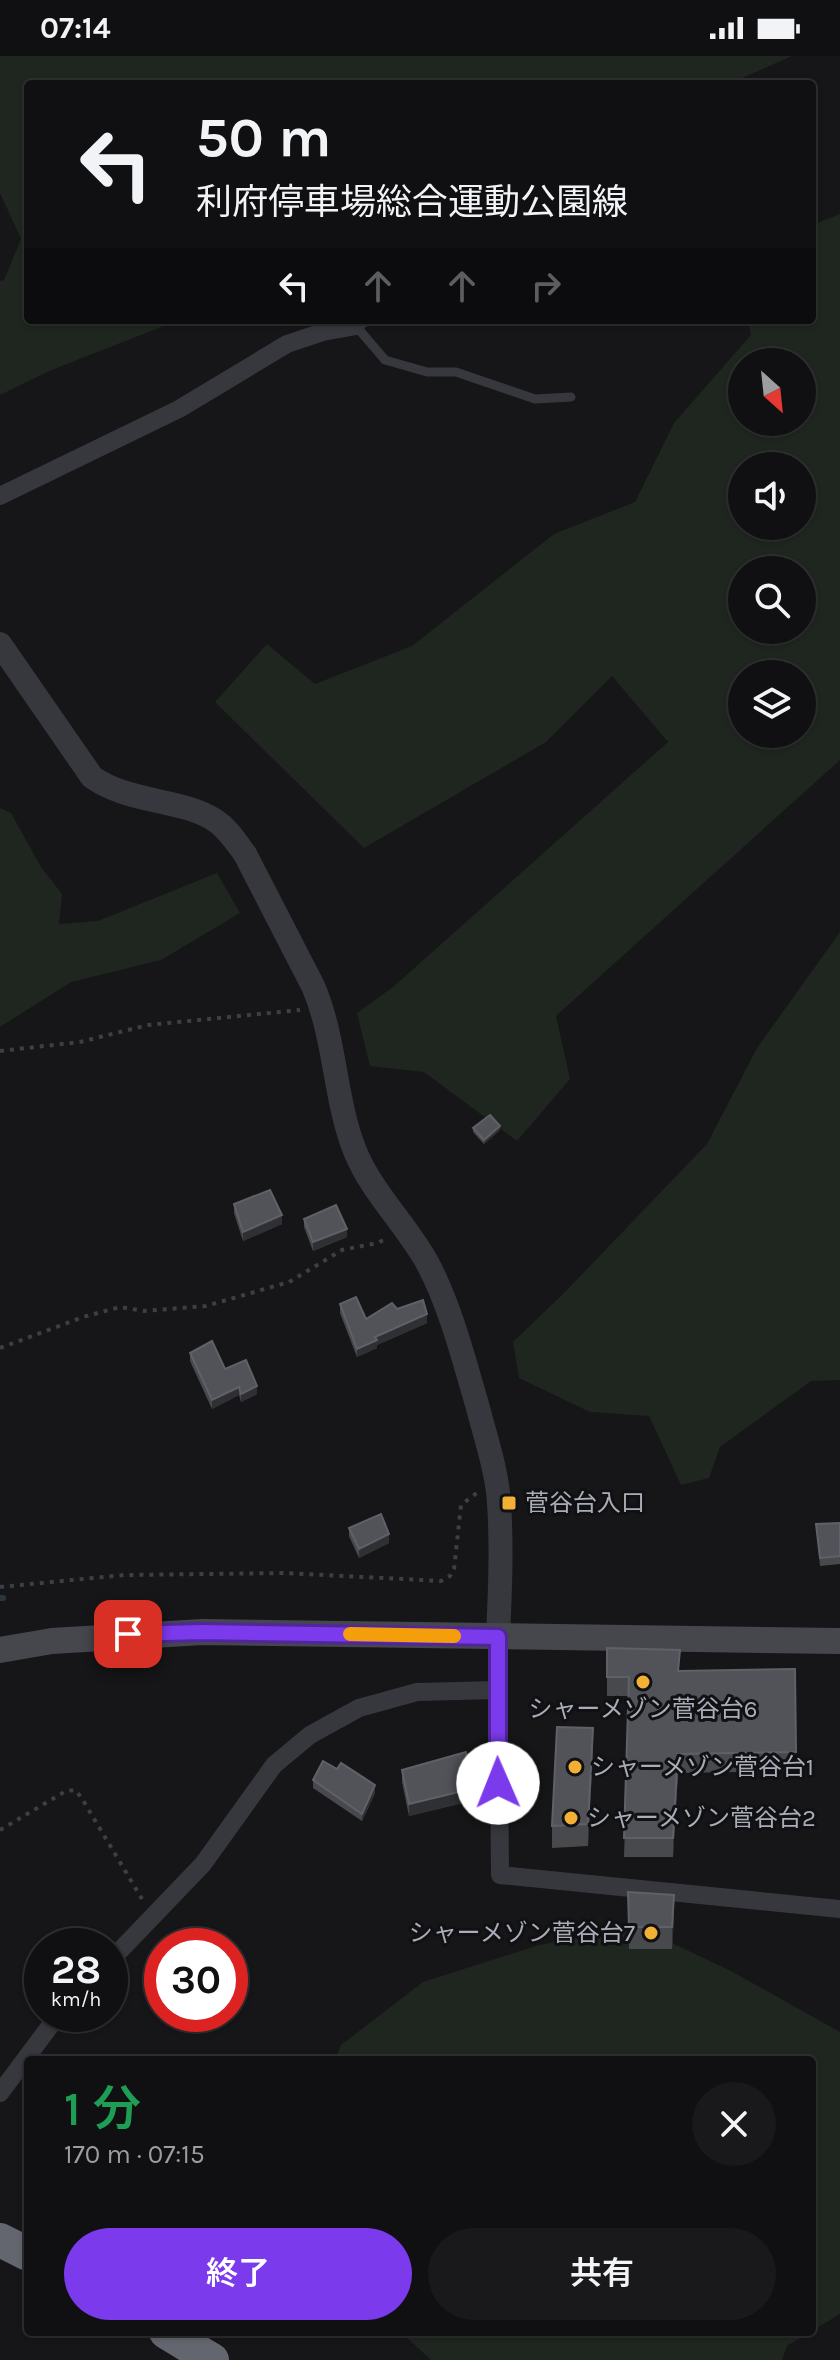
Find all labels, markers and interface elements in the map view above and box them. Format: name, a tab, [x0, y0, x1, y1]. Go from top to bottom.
text: 07:14	[40, 10, 111, 46]
text: 50 m	[196, 105, 331, 170]
icon: left	[64, 112, 168, 216]
text: 利府停車場総合運動公園線	[196, 181, 628, 223]
icon: left	[272, 264, 316, 308]
icon: ahead	[356, 264, 400, 308]
icon: ahead	[440, 264, 484, 308]
icon: right	[524, 264, 568, 308]
north arrow	[728, 348, 816, 436]
map controls	[728, 348, 816, 748]
button: sound	[728, 452, 816, 540]
button: search	[728, 556, 816, 644]
button: layers	[728, 660, 816, 748]
place label: 菅谷台入口	[525, 1489, 645, 1517]
marker: 菅谷台入口	[500, 1494, 518, 1512]
pin	[94, 1600, 162, 1668]
icon: arrive	[106, 1612, 150, 1656]
marker: シャーメゾン菅谷台6	[634, 1673, 652, 1691]
place label: シャーメゾン菅谷台6	[529, 1695, 757, 1723]
position arrow	[456, 1741, 540, 1825]
place label: シャーメゾン菅谷台1	[591, 1753, 814, 1781]
marker: シャーメゾン菅谷台1	[566, 1758, 584, 1776]
place label: シャーメゾン菅谷台2	[587, 1804, 816, 1832]
marker: シャーメゾン菅谷台2	[562, 1809, 580, 1827]
place label: シャーメゾン菅谷台7	[409, 1919, 635, 1947]
marker: シャーメゾン菅谷台7	[642, 1924, 660, 1942]
speed limit sign: 30	[144, 1928, 248, 2032]
text: 28	[51, 1946, 101, 1993]
text: km/h	[51, 1988, 101, 2011]
text: 1 分	[64, 2081, 141, 2137]
button: close	[692, 2082, 776, 2166]
text: 170 m · 07:15	[64, 2139, 205, 2170]
button: 終了	[64, 2228, 412, 2320]
button: 共有	[428, 2228, 776, 2320]

